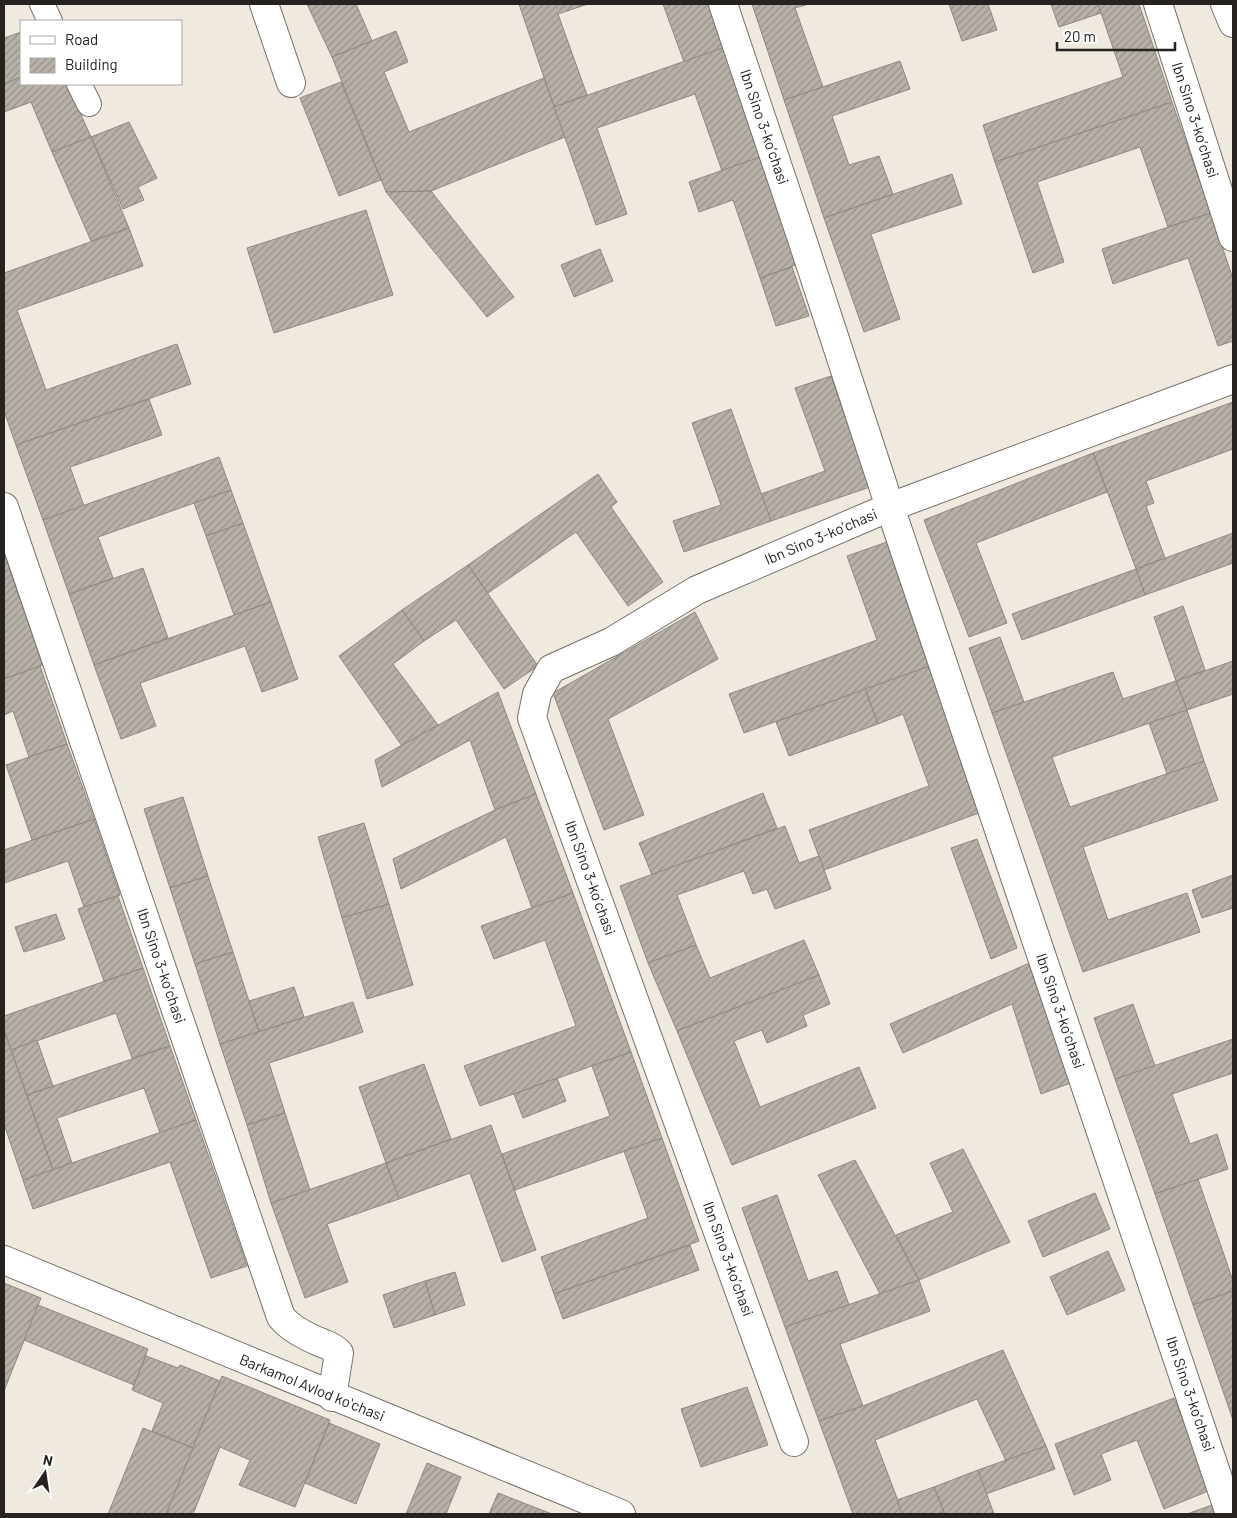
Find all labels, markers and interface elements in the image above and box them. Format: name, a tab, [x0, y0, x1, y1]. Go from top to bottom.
legend	[20, 20, 182, 85]
scale bar	[1057, 20, 1174, 52]
text: 20 m	[1064, 27, 1096, 45]
text: Road	[65, 30, 98, 48]
text: Building	[65, 55, 118, 73]
street label: Ibn Sino 3-koʼchasi	[1169, 60, 1223, 180]
street label: Ibn Sino 3-koʼchasi	[737, 67, 793, 187]
street label: Ibn Sino 3-koʼchasi	[762, 504, 880, 568]
street label: Ibn Sino 3-koʼchasi	[562, 818, 620, 937]
street label: Ibn Sino 3-koʼchasi	[134, 906, 190, 1026]
street label: Ibn Sino 3-koʼchasi	[1033, 951, 1089, 1071]
street label: Ibn Sino 3-koʼchasi	[700, 1199, 758, 1318]
street label: Ibn Sino 3-koʼchasi	[1163, 1334, 1219, 1454]
street label: Barkamol Avlod koʻchasi	[237, 1350, 388, 1424]
north arrow	[20, 1448, 70, 1498]
text: N	[42, 1451, 54, 1469]

